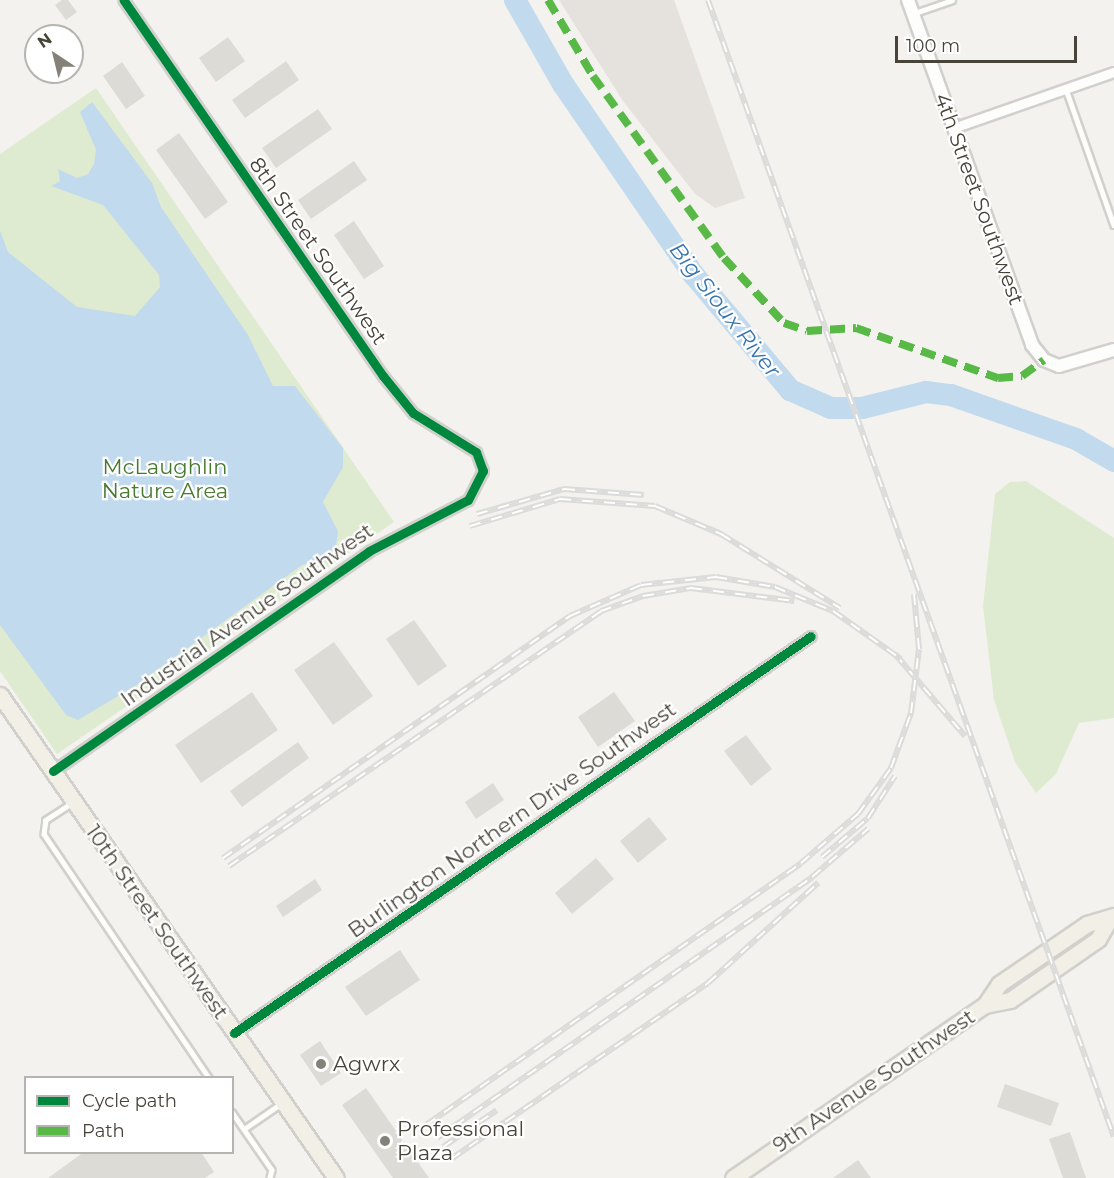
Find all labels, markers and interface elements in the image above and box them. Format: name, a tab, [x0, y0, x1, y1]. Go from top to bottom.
north arrow	[24, 24, 84, 84]
scale bar	[898, 24, 1080, 62]
text: N	[34, 29, 55, 52]
text: 100 m	[906, 35, 960, 57]
street label: 4th Street Southwest	[929, 90, 1029, 308]
street label: 8th Street Southwest	[244, 152, 392, 350]
water label: Big Sioux River	[664, 237, 786, 383]
park label: McLaughlin Nature Area	[102, 454, 228, 504]
street label: Industrial Avenue Southwest	[116, 518, 378, 712]
street label: Burlington Northern Drive Southwest	[343, 697, 681, 943]
street label: 10th Street Southwest	[80, 820, 234, 1024]
street label: 9th Avenue Southwest	[768, 1004, 980, 1158]
place label: Agwrx	[333, 1051, 400, 1077]
marker: Agwrx	[314, 1057, 328, 1071]
legend	[24, 1076, 234, 1154]
text: Cycle path	[82, 1090, 177, 1112]
place label: Professional Plaza	[397, 1116, 524, 1166]
text: Path	[82, 1120, 125, 1142]
marker: Professional Plaza	[378, 1134, 392, 1148]

